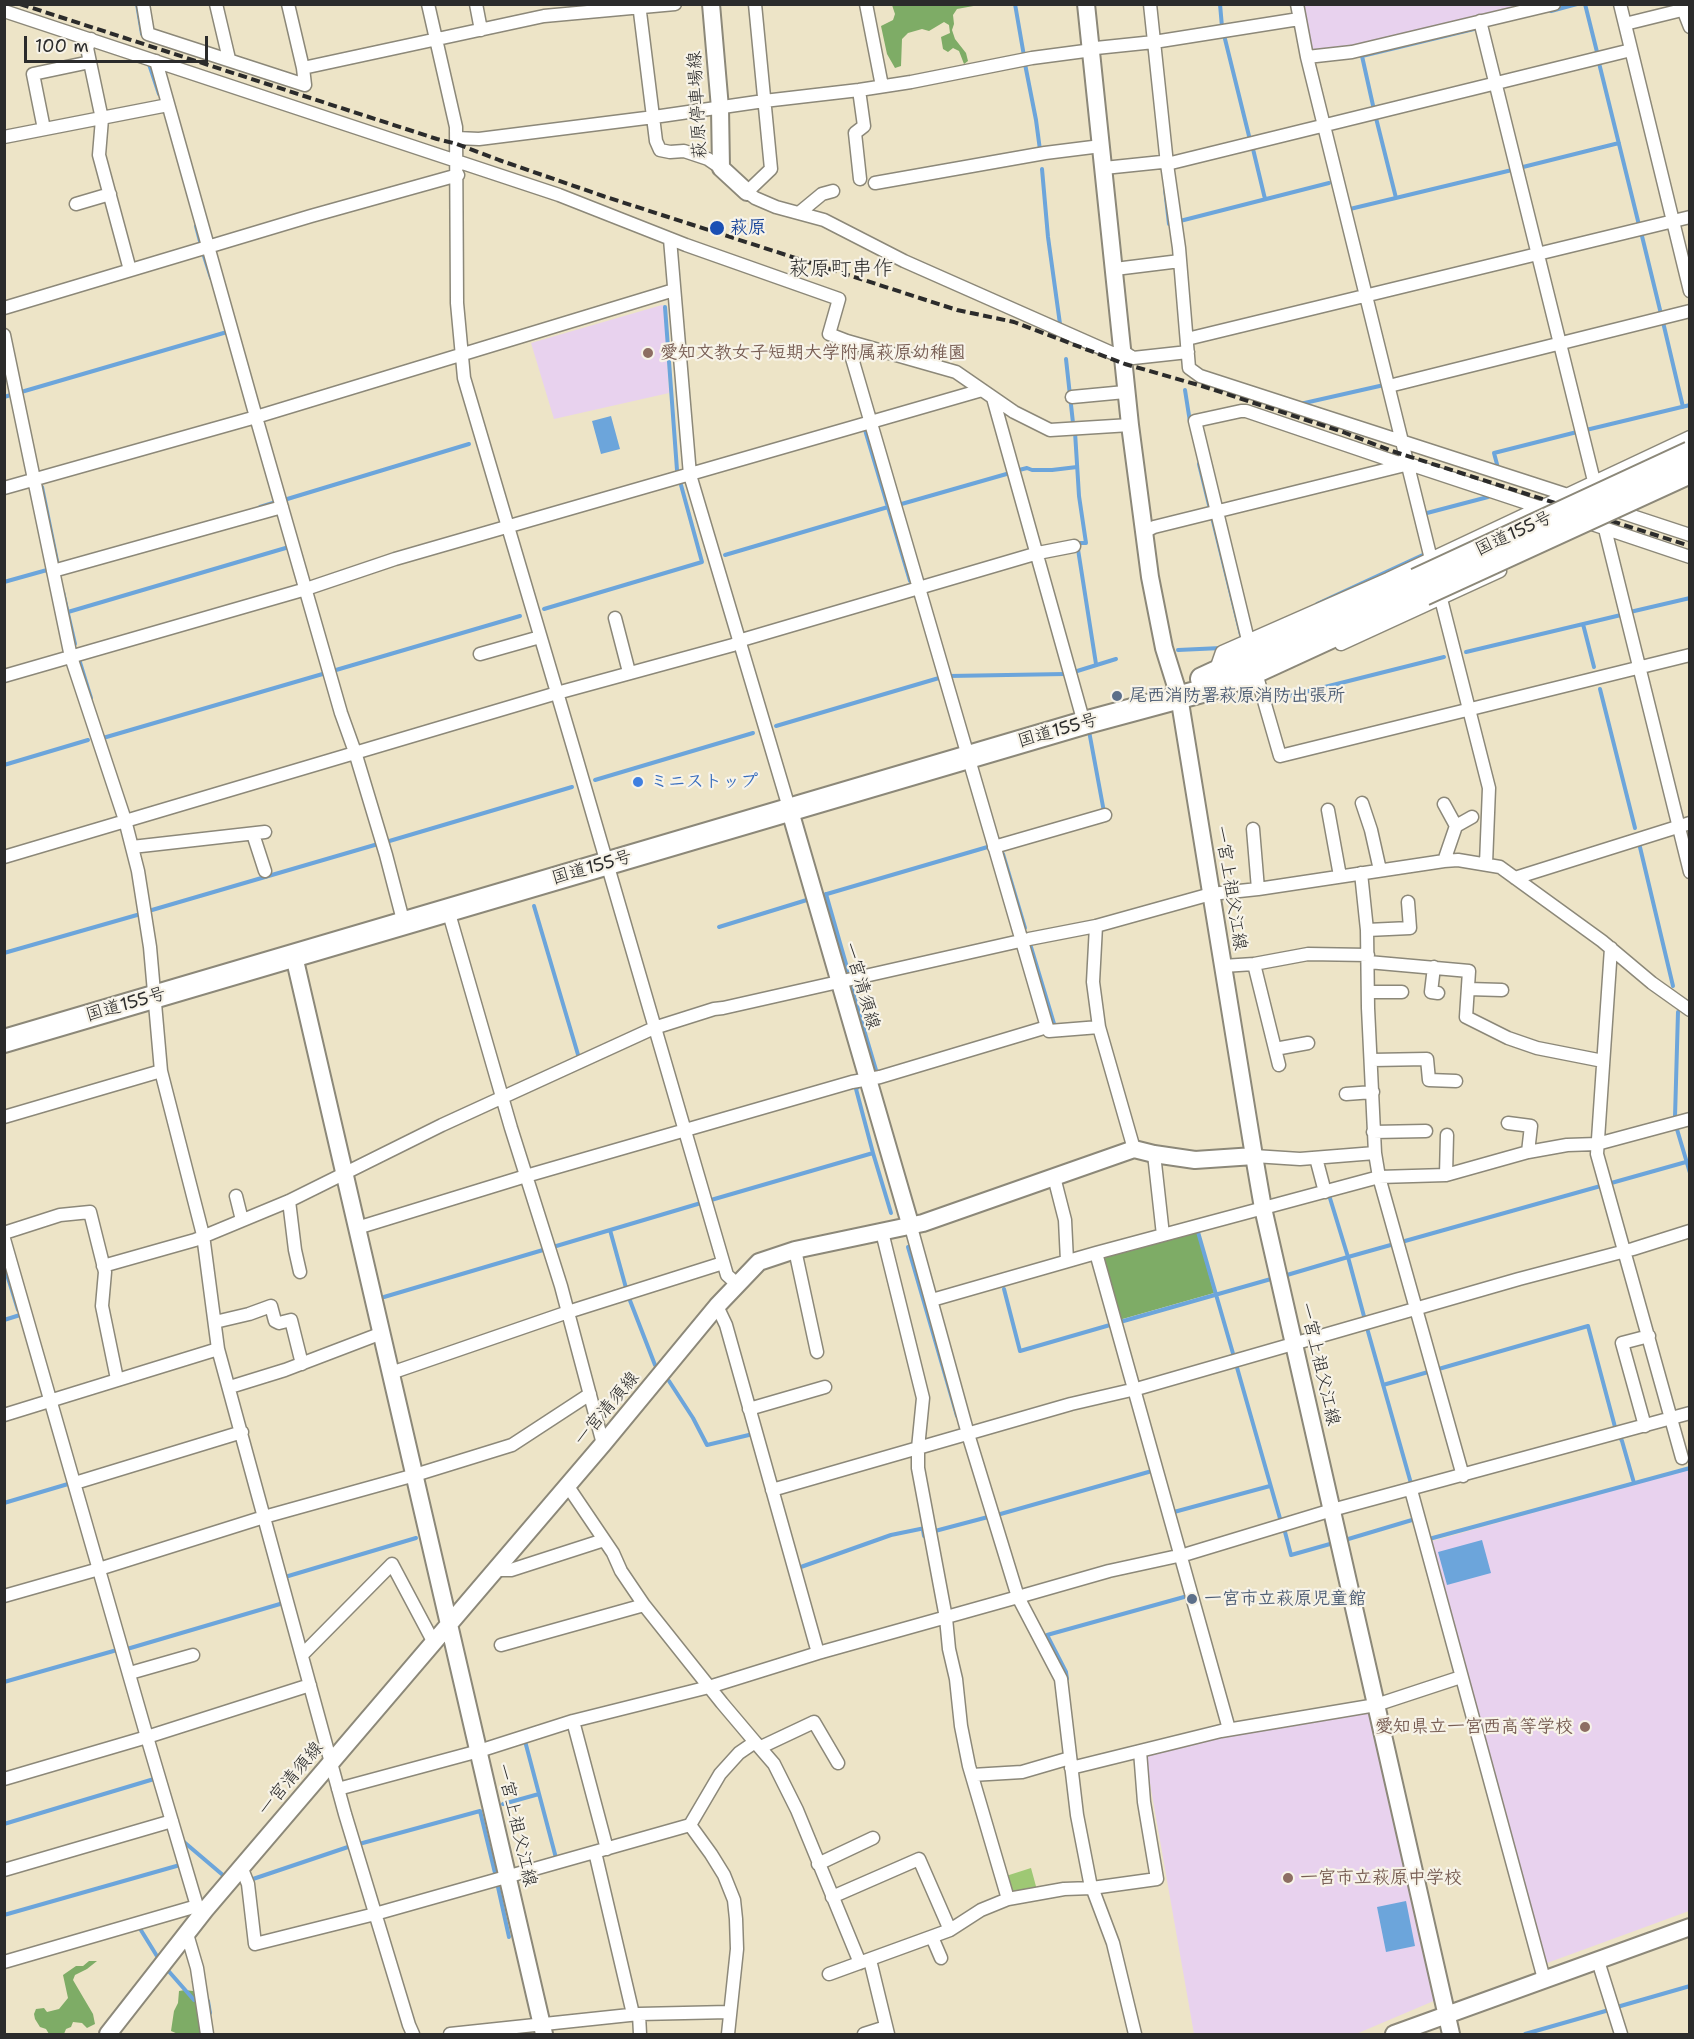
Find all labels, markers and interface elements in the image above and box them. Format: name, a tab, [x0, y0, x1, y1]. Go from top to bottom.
scale bar	[27, 24, 212, 62]
text: 100 m	[35, 34, 89, 58]
street label: 萩原停車場線	[684, 51, 712, 159]
place label: 萩原	[730, 217, 766, 239]
marker: 萩原	[708, 219, 726, 237]
district label: 萩原町串作	[789, 257, 893, 283]
place label: 愛知文教女子短期大学附属萩原幼稚園	[660, 342, 966, 364]
marker: 愛知文教女子短期大学附属萩原幼稚園	[641, 346, 655, 360]
street label: 国道155号	[1472, 507, 1556, 561]
place label: 尾西消防署萩原消防出張所	[1129, 685, 1345, 707]
marker: 尾西消防署萩原消防出張所	[1110, 689, 1124, 703]
street label: 国道155号	[1015, 709, 1101, 753]
place label: ミニストップ	[650, 771, 758, 793]
marker: ミニストップ	[631, 775, 645, 789]
street label: 一宮上祖父江線	[1209, 824, 1251, 952]
street label: 国道155号	[549, 846, 635, 890]
street label: 一宮清須線	[838, 940, 884, 1032]
street label: 国道155号	[83, 983, 169, 1027]
street label: 一宮上祖父江線	[1294, 1300, 1344, 1428]
street label: 一宮清須線	[570, 1368, 644, 1450]
place label: 一宮市立萩原児童館	[1204, 1588, 1366, 1610]
marker: 一宮市立萩原児童館	[1185, 1592, 1199, 1606]
place label: 愛知県立一宮西高等学校	[1375, 1716, 1573, 1738]
marker: 愛知県立一宮西高等学校	[1578, 1720, 1592, 1734]
street label: 一宮清須線	[254, 1738, 328, 1820]
street label: 一宮上祖父江線	[491, 1761, 541, 1889]
place label: 一宮市立萩原中学校	[1300, 1867, 1462, 1889]
marker: 一宮市立萩原中学校	[1281, 1871, 1295, 1885]

